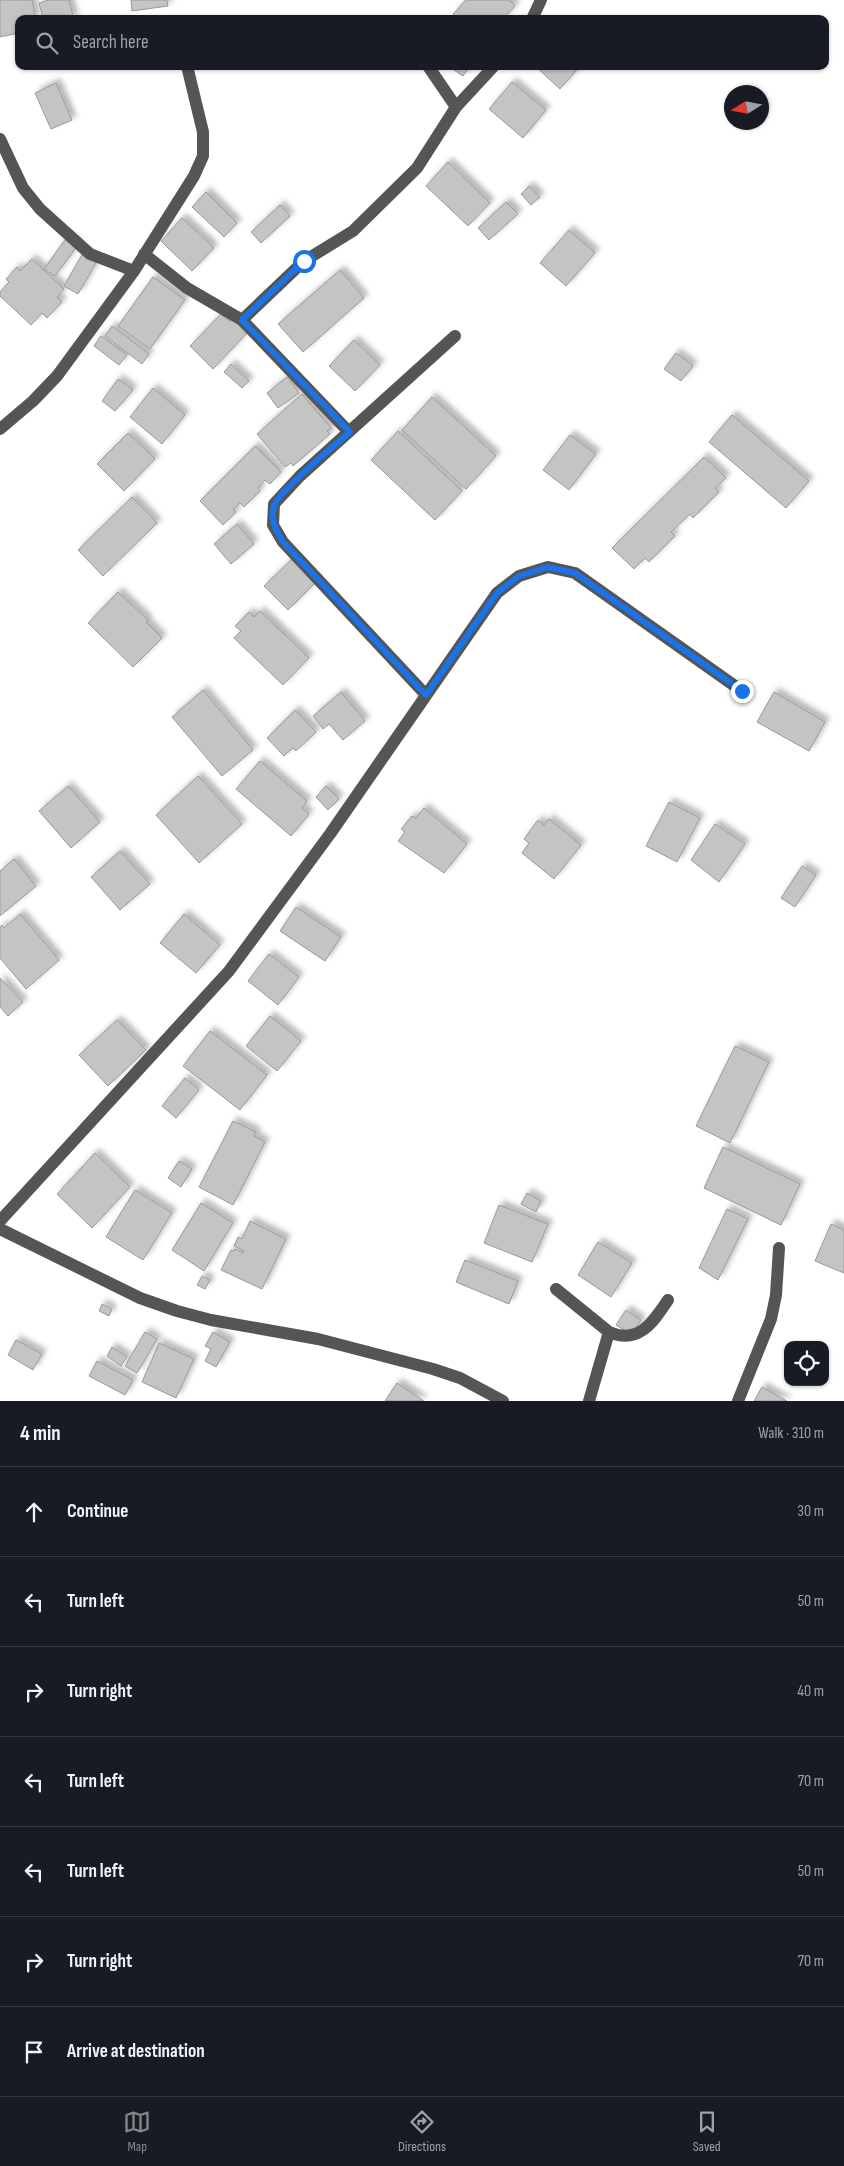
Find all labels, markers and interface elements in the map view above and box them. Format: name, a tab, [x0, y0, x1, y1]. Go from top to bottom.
search box	[15, 15, 829, 70]
icon: search	[33, 29, 61, 57]
text: Search here	[73, 31, 149, 54]
north arrow	[724, 85, 769, 130]
route start	[293, 250, 316, 273]
route end	[731, 680, 754, 703]
map controls	[784, 1341, 829, 1386]
button: locate	[784, 1341, 829, 1386]
text: 4 min	[20, 1421, 61, 1446]
text: Walk · 310 m	[758, 1424, 824, 1443]
icon: ahead	[20, 1498, 48, 1526]
text: Continue	[67, 1500, 128, 1523]
text: 30 m	[797, 1502, 824, 1521]
icon: left	[20, 1588, 48, 1616]
text: Turn left	[67, 1590, 124, 1613]
text: 50 m	[798, 1592, 824, 1611]
icon: right	[20, 1678, 48, 1706]
text: Turn right	[67, 1680, 132, 1703]
text: 40 m	[797, 1682, 824, 1701]
icon: left	[20, 1768, 48, 1796]
text: Turn left	[67, 1770, 124, 1793]
text: 70 m	[798, 1772, 824, 1791]
icon: left	[20, 1858, 48, 1886]
text: Turn left	[67, 1860, 124, 1883]
text: 50 m	[798, 1862, 824, 1881]
icon: right	[20, 1948, 48, 1976]
text: Turn right	[67, 1950, 132, 1973]
text: 70 m	[798, 1952, 824, 1971]
icon: arrive	[20, 2038, 48, 2066]
text: Arrive at destination	[67, 2040, 205, 2063]
tab: Map	[123, 2108, 151, 2155]
tab: Directions	[398, 2108, 446, 2155]
tab: Saved	[693, 2108, 721, 2155]

